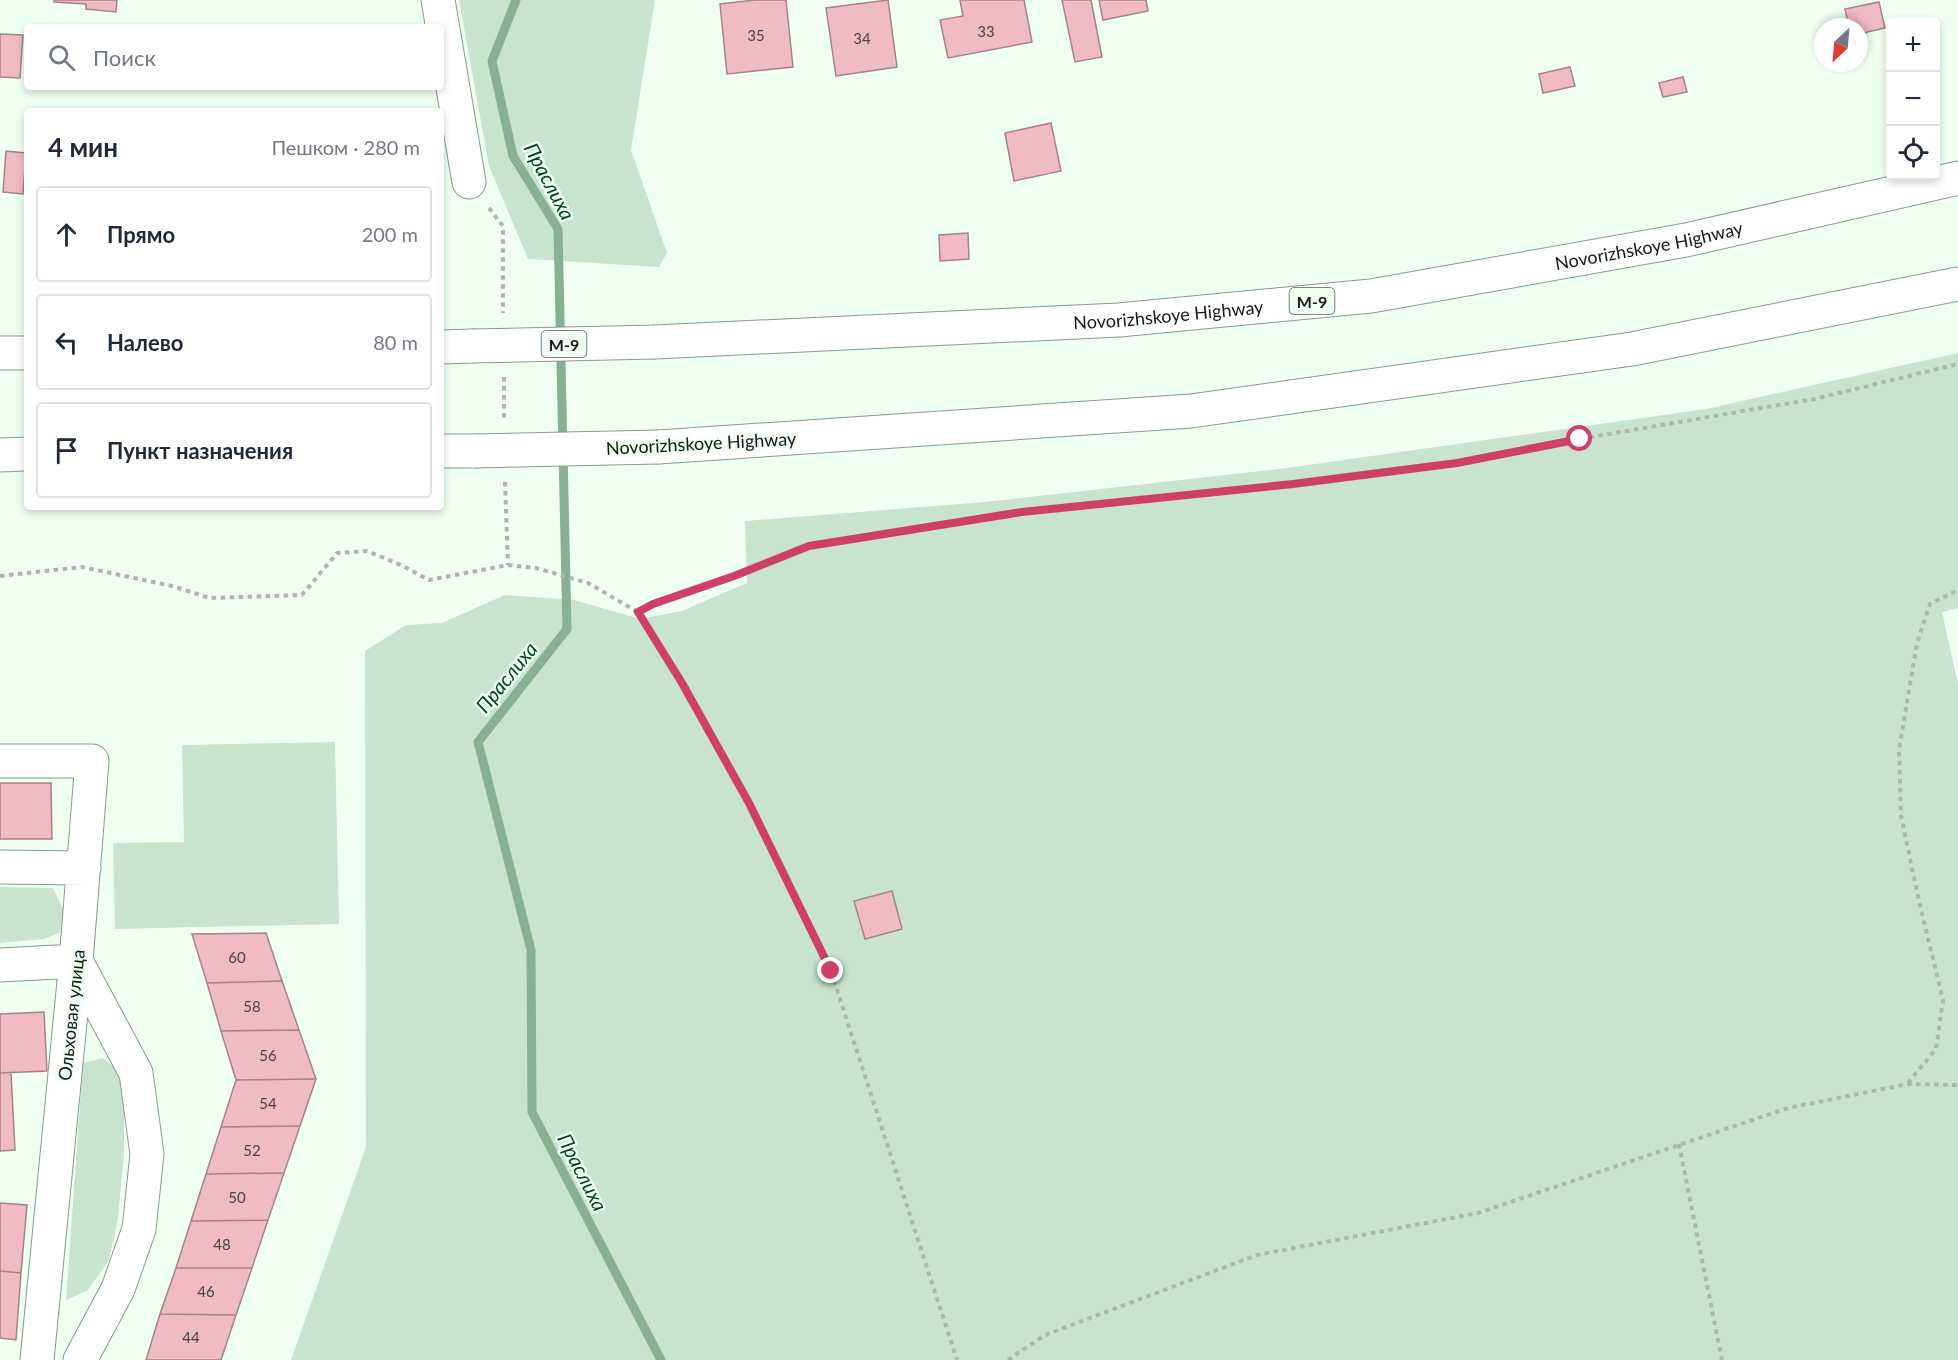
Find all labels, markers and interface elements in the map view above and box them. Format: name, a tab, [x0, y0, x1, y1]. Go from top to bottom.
north arrow	[1814, 18, 1868, 72]
map controls	[1886, 18, 1940, 180]
button: +	[1886, 18, 1940, 72]
house number: 33	[977, 22, 995, 40]
search box	[24, 24, 444, 90]
house number: 35	[747, 26, 765, 44]
house number: 34	[853, 29, 871, 47]
icon: search	[45, 41, 78, 74]
text: Поиск	[93, 44, 156, 71]
button: −	[1886, 72, 1940, 126]
button: locate	[1886, 126, 1940, 180]
text: 4 мин	[48, 131, 118, 163]
text: Пешком · 280 m	[271, 135, 420, 159]
water label: Праслиха	[520, 138, 580, 224]
street label: Novorizhskoye Highway	[1553, 216, 1745, 274]
icon: ahead	[50, 218, 83, 251]
text: Прямо	[107, 221, 175, 248]
text: 200 m	[362, 222, 418, 246]
road number: М-9	[1290, 288, 1334, 314]
street label: Novorizhskoye Highway	[1073, 295, 1265, 333]
icon: left	[50, 326, 83, 359]
text: Налево	[107, 329, 183, 356]
text: 80 m	[373, 330, 418, 354]
road number: М-9	[542, 331, 586, 357]
route start	[1566, 425, 1592, 451]
street label: Novorizhskoye Highway	[605, 427, 797, 459]
icon: arrive	[50, 434, 83, 467]
text: Пункт назначения	[107, 437, 293, 464]
water label: Праслиха	[470, 637, 542, 717]
street label: Ольховая улица	[53, 948, 89, 1082]
house number: 60	[228, 948, 246, 966]
route end	[817, 957, 843, 983]
house number: 58	[243, 997, 261, 1015]
house number: 56	[259, 1046, 277, 1064]
house number: 54	[259, 1094, 277, 1112]
water label: Праслиха	[553, 1129, 613, 1215]
house number: 52	[243, 1141, 261, 1159]
house number: 50	[228, 1188, 246, 1206]
house number: 48	[213, 1235, 231, 1253]
house number: 46	[197, 1282, 215, 1300]
house number: 44	[182, 1328, 200, 1346]

